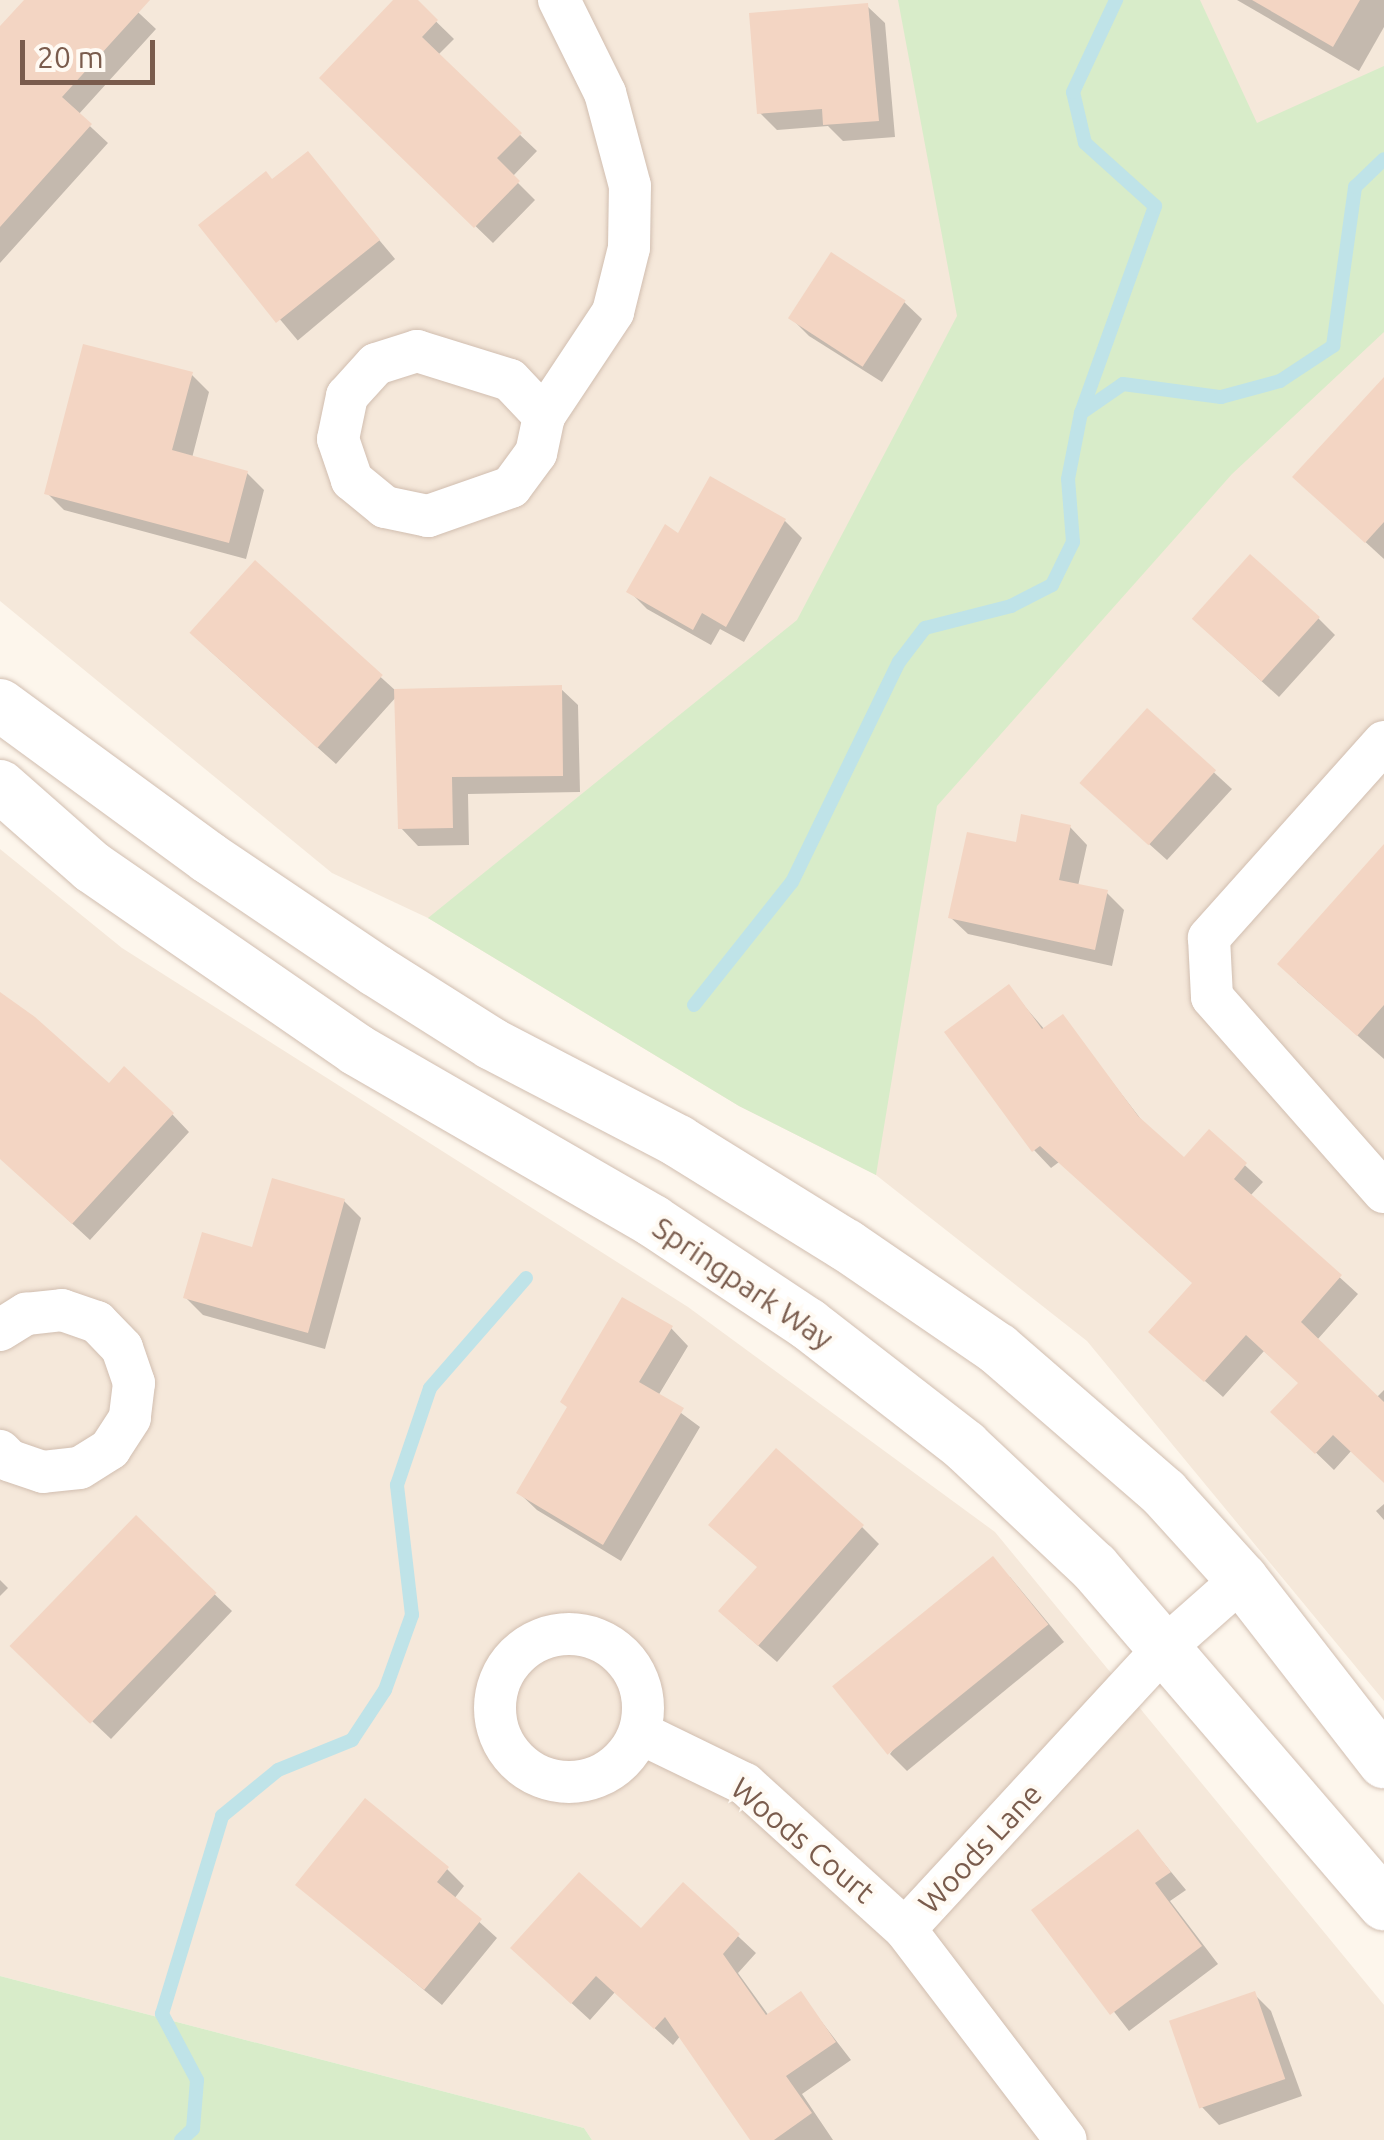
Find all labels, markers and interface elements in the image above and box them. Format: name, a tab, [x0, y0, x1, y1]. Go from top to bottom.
scale bar	[25, 20, 160, 82]
text: 20 m	[37, 40, 104, 74]
street label: Springpark Way	[646, 1209, 840, 1357]
street label: Woods Court	[724, 1770, 882, 1910]
street label: Woods Lane	[911, 1776, 1049, 1920]

